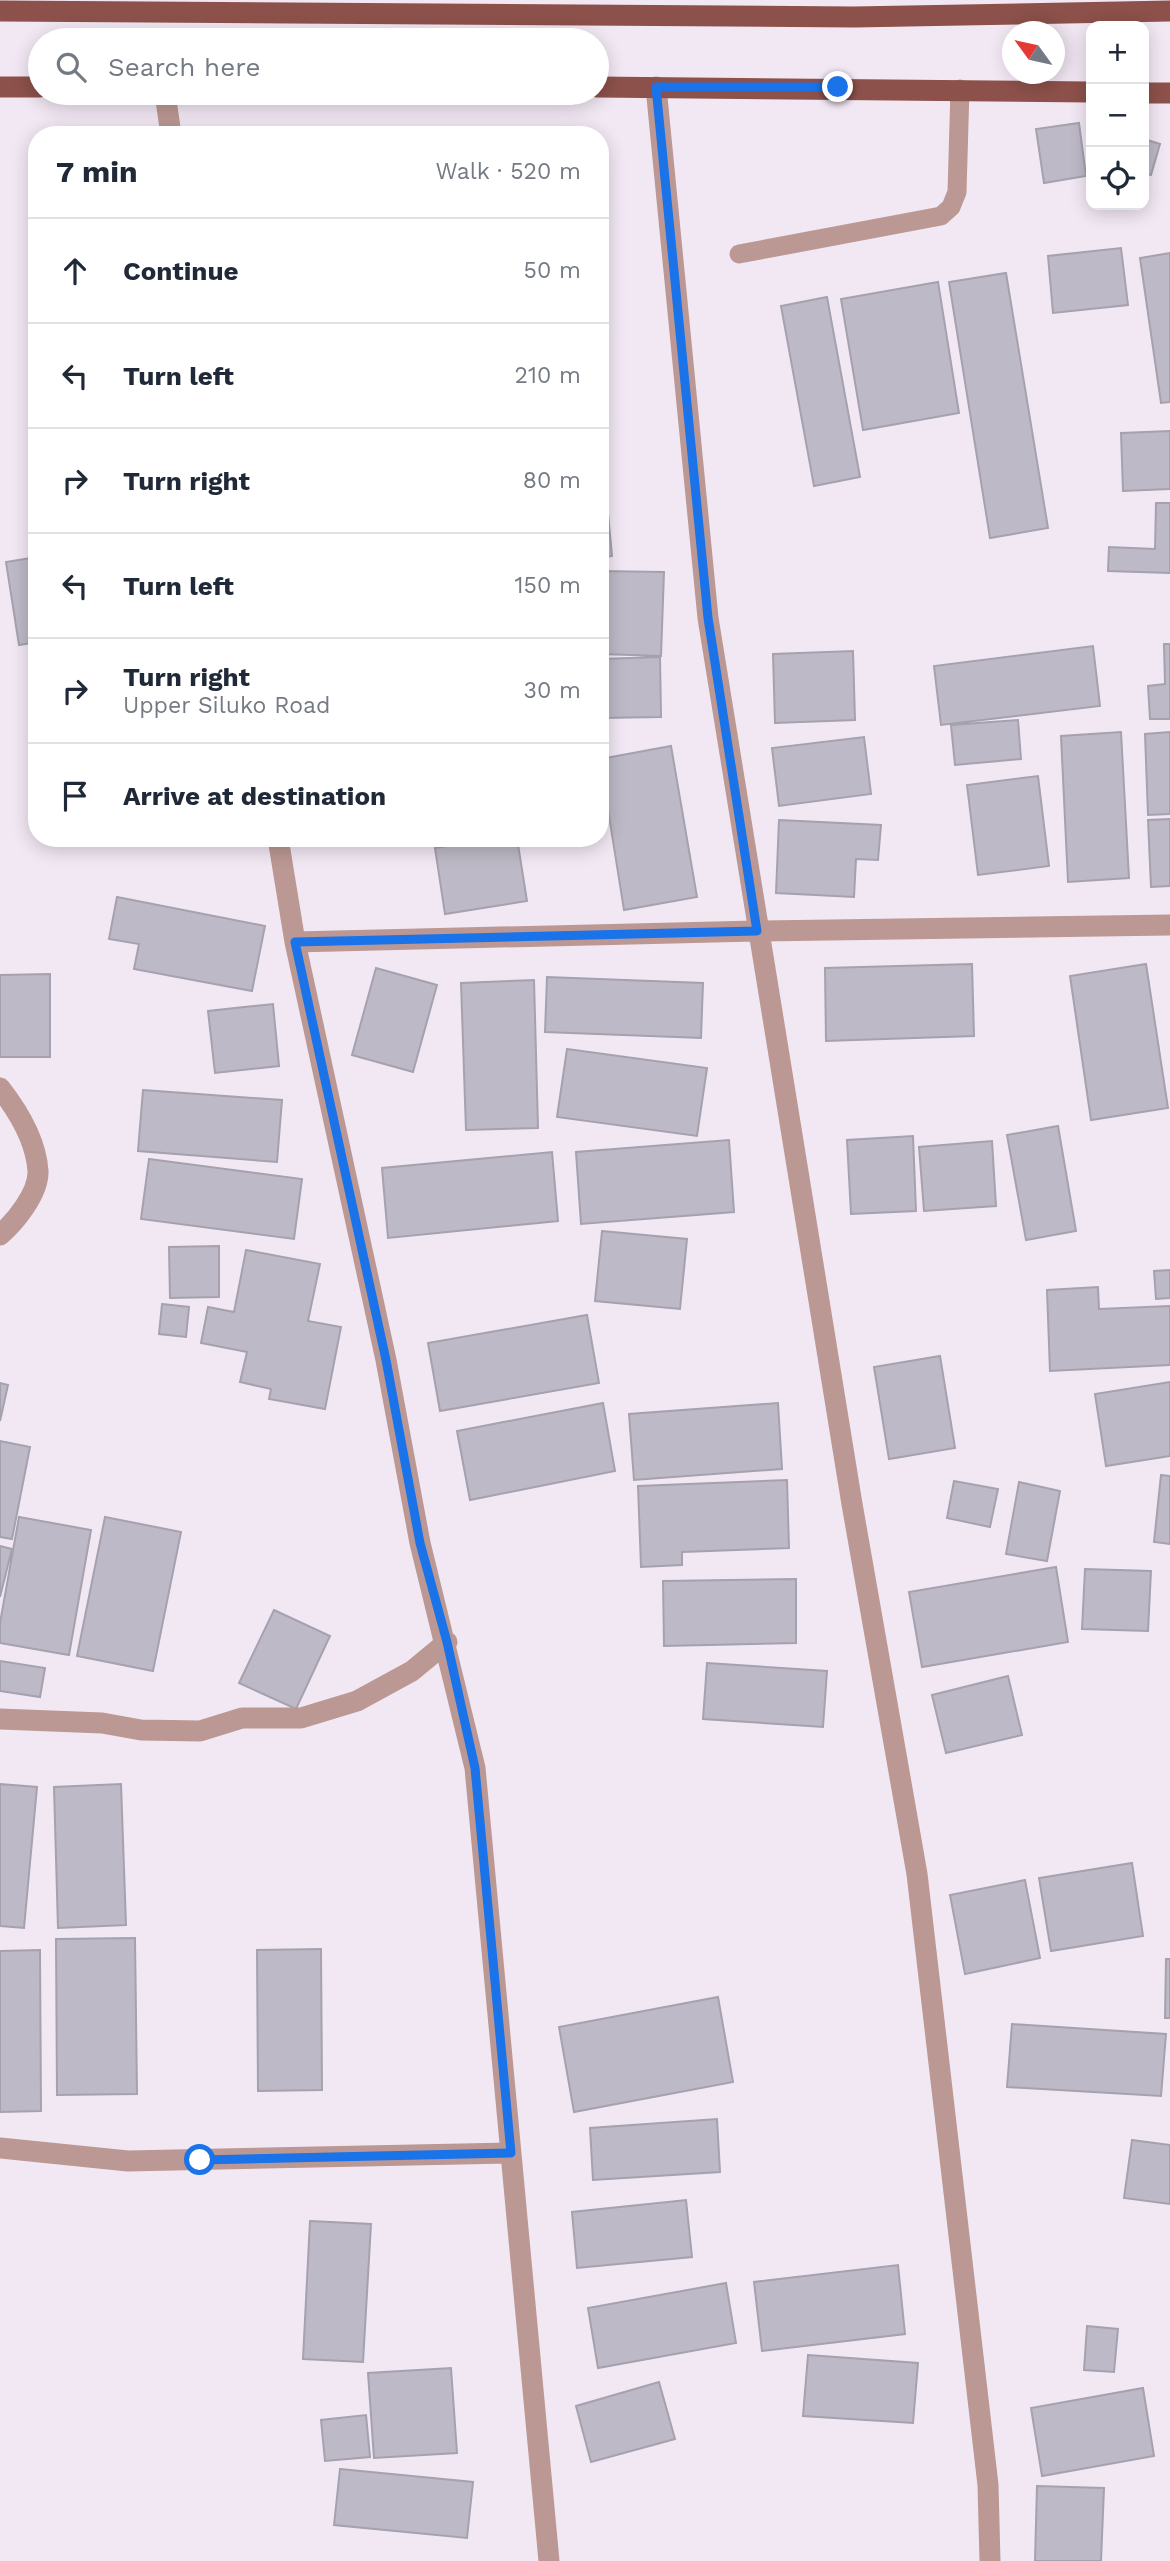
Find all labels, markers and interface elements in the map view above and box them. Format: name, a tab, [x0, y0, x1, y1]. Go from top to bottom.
north arrow	[1002, 21, 1065, 84]
map controls	[1086, 21, 1149, 210]
button: +	[1086, 21, 1149, 84]
search box	[28, 28, 609, 105]
icon: search	[52, 48, 90, 86]
text: Search here	[108, 52, 260, 82]
route end	[822, 71, 853, 102]
button: −	[1086, 84, 1149, 147]
button: locate	[1086, 147, 1149, 210]
text: 7 min	[56, 154, 138, 189]
text: Walk · 520 m	[435, 158, 581, 185]
icon: ahead	[56, 252, 94, 290]
text: Continue	[123, 256, 239, 286]
text: 50 m	[524, 257, 581, 284]
icon: left	[56, 357, 94, 395]
text: Turn left	[123, 361, 234, 391]
text: 210 m	[515, 362, 581, 389]
icon: right	[56, 462, 94, 500]
text: Turn right	[123, 466, 250, 496]
text: 80 m	[523, 467, 581, 494]
icon: left	[56, 567, 94, 605]
text: Turn left	[123, 571, 234, 601]
text: 150 m	[515, 572, 581, 599]
text: Turn right	[123, 662, 250, 692]
icon: right	[56, 672, 94, 710]
text: 30 m	[524, 677, 581, 704]
text: Upper Siluko Road	[123, 692, 330, 719]
icon: arrive	[56, 777, 94, 815]
text: Arrive at destination	[123, 781, 386, 811]
route start	[184, 2144, 215, 2175]

